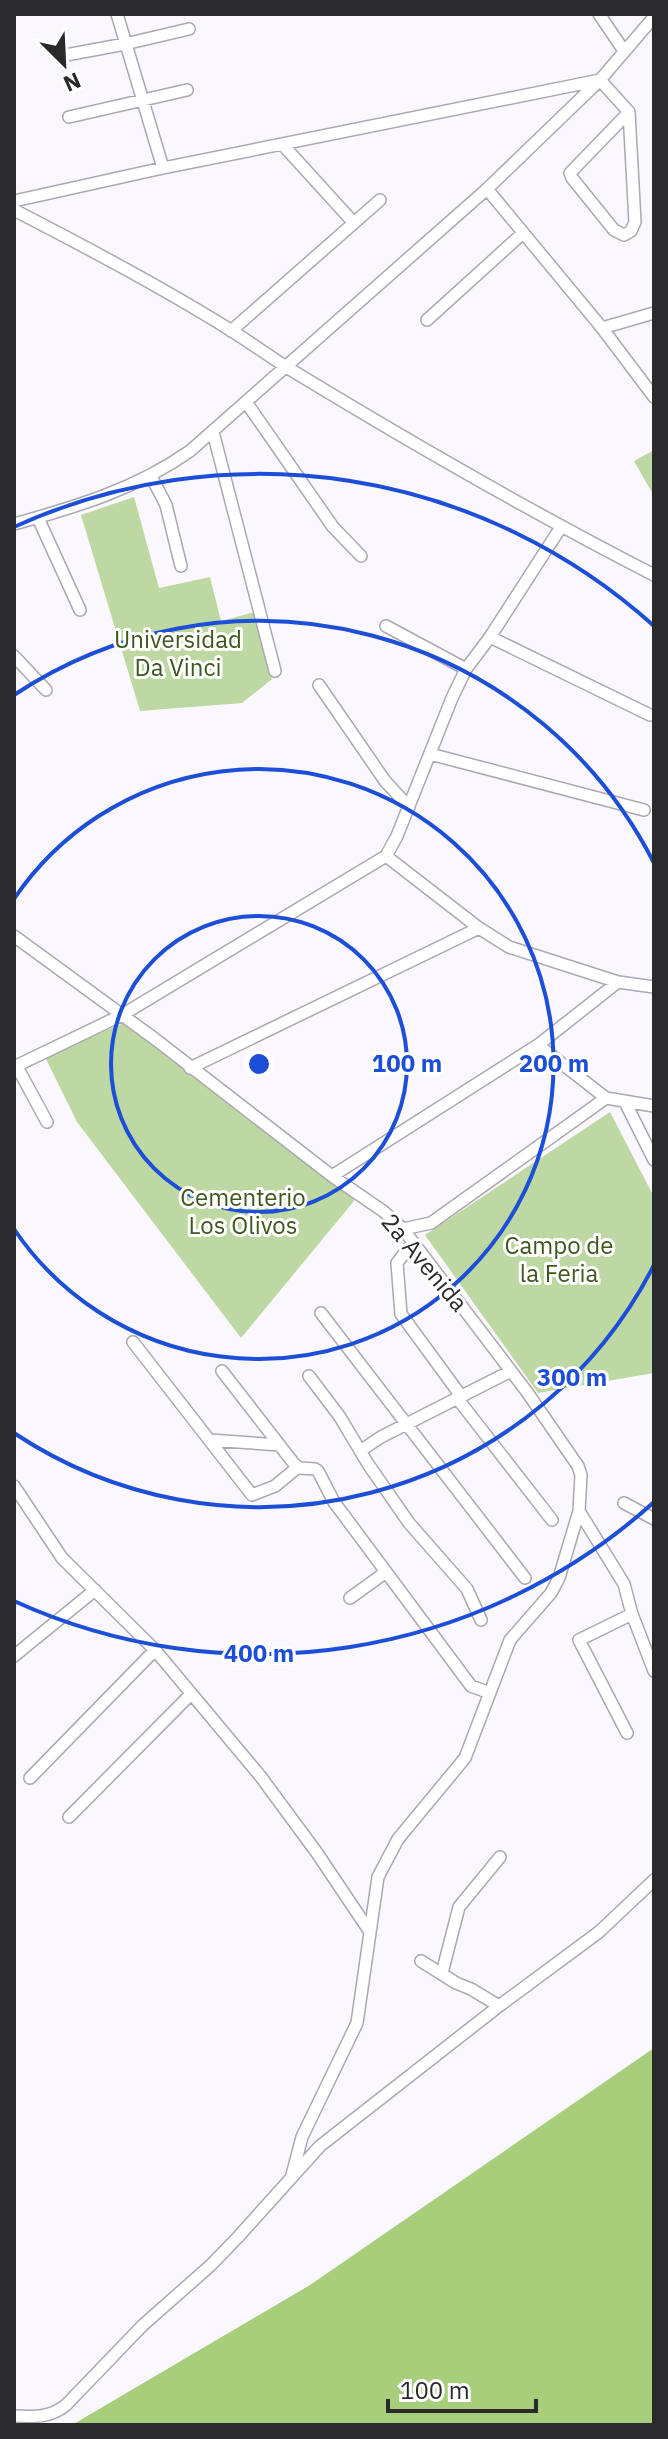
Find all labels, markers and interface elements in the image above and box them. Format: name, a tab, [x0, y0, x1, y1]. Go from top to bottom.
north arrow	[24, 24, 104, 104]
text: N	[59, 66, 86, 99]
park label: Universidad Da Vinci	[114, 623, 242, 683]
text: 100 m	[372, 1047, 442, 1079]
text: 200 m	[519, 1047, 589, 1079]
centre of rings	[245, 1050, 273, 1078]
park label: Cementerio Los Olivos	[180, 1181, 306, 1241]
street label: 2a Avenida	[375, 1206, 476, 1318]
park label: Campo de la Feria	[505, 1229, 613, 1289]
text: 300 m	[537, 1361, 607, 1393]
text: 400 m	[224, 1637, 294, 1669]
scale bar	[388, 2363, 536, 2413]
text: 100 m	[400, 2374, 470, 2406]

